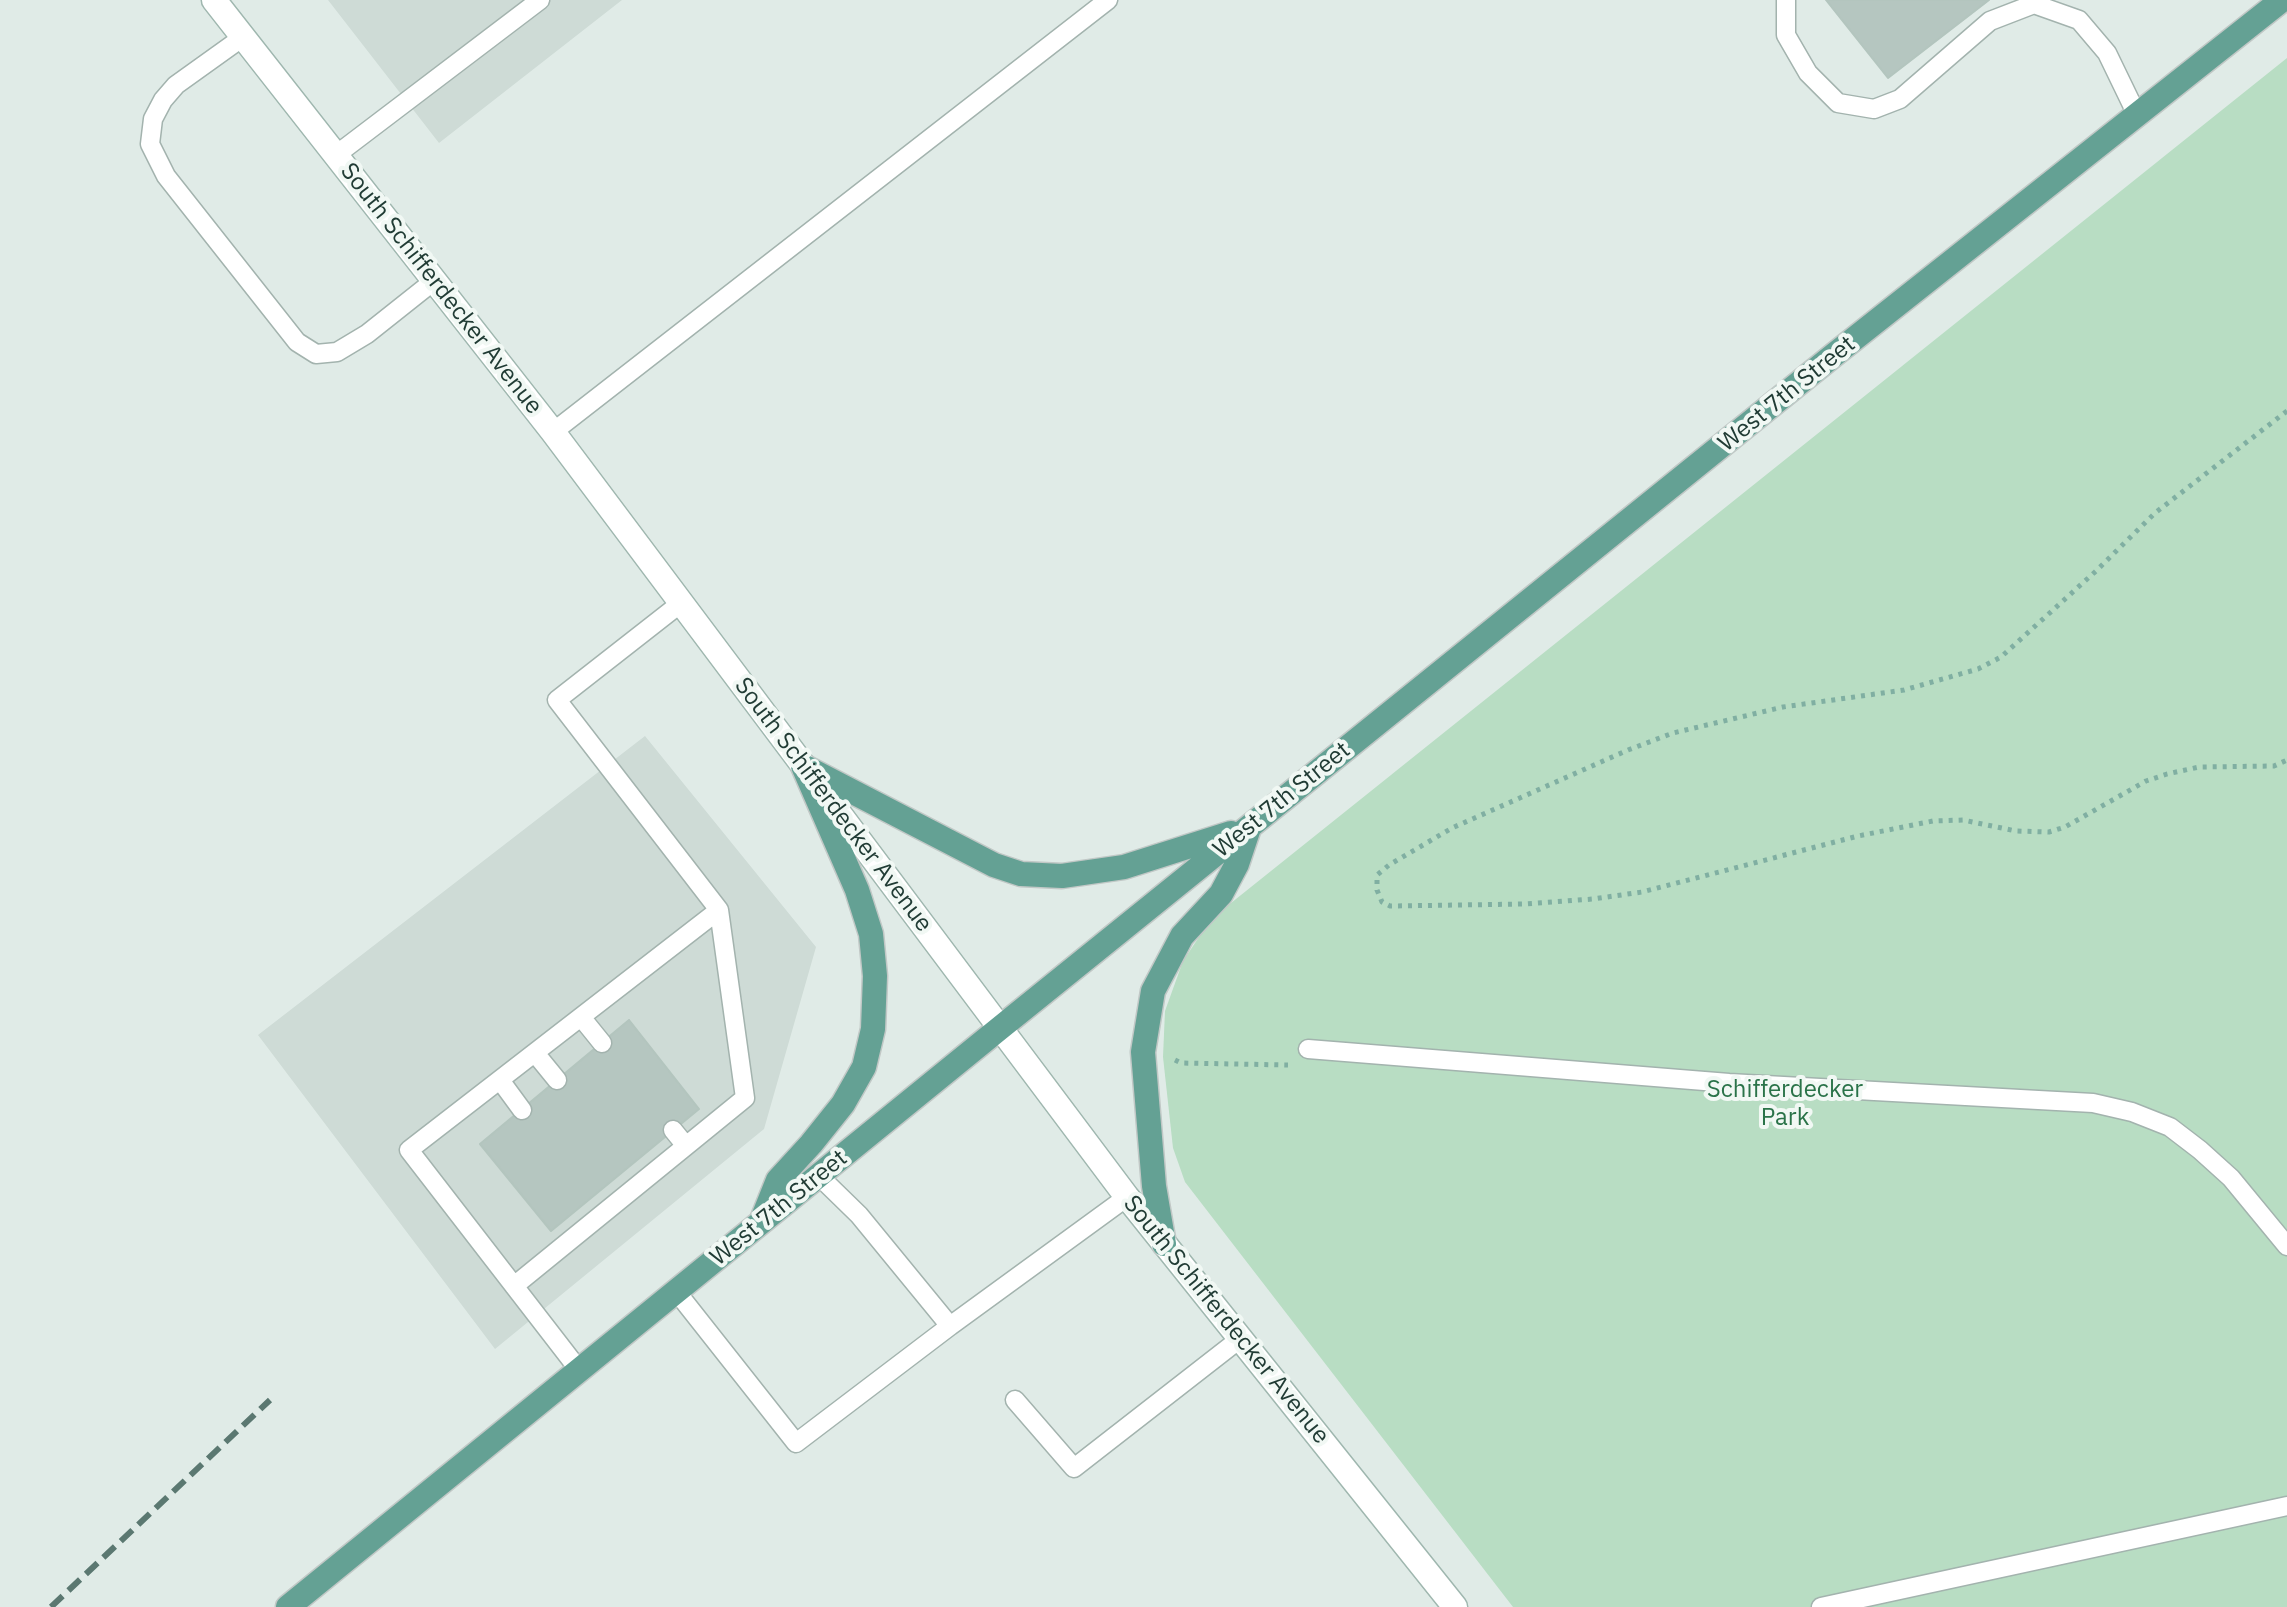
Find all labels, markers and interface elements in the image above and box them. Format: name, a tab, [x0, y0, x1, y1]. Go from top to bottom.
street label: South Schifferdecker Avenue	[334, 158, 548, 420]
street label: West 7th Street	[1713, 330, 1861, 458]
street label: South Schifferdecker Avenue	[728, 672, 938, 938]
street label: West 7th Street	[1208, 736, 1356, 864]
park label: Schifferdecker Park	[1707, 1076, 1863, 1132]
street label: West 7th Street	[705, 1144, 853, 1272]
street label: South Schifferdecker Avenue	[1117, 1190, 1335, 1450]

